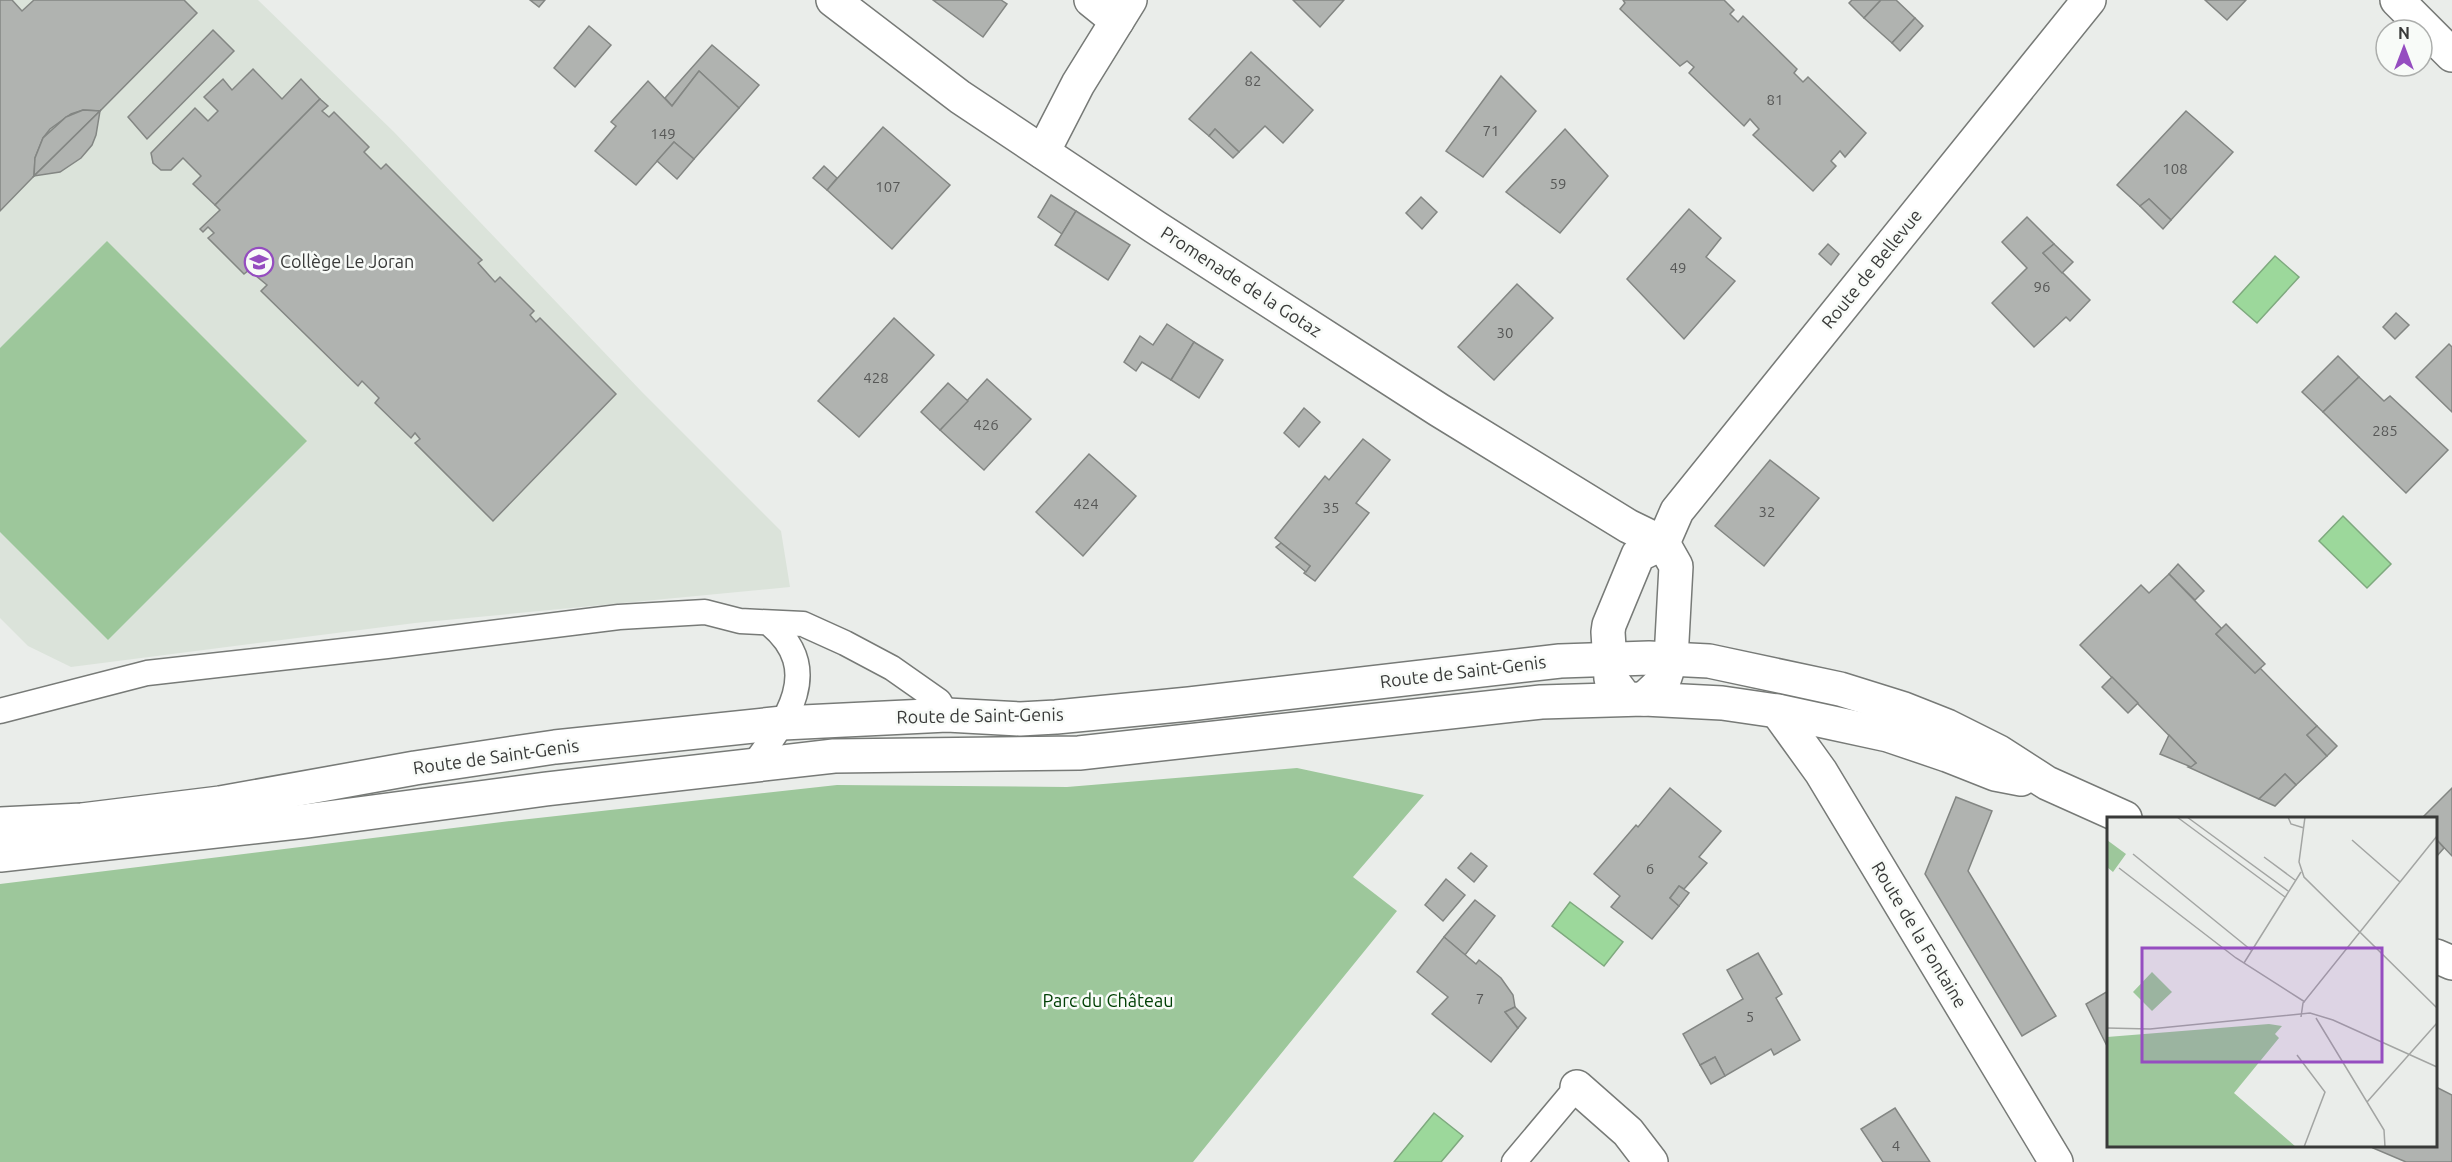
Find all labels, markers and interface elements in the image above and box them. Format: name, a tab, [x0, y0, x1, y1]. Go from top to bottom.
north arrow	[2374, 18, 2434, 78]
text: N	[2398, 24, 2410, 42]
house number: 82	[1245, 72, 1261, 89]
house number: 81	[1767, 91, 1783, 108]
house number: 71	[1483, 122, 1499, 139]
house number: 149	[650, 125, 676, 142]
house number: 108	[2162, 160, 2188, 177]
house number: 59	[1550, 175, 1566, 192]
house number: 107	[875, 178, 901, 195]
street label: Route de Bellevue	[1817, 205, 1925, 332]
street label: Promenade de la Gotaz	[1157, 222, 1326, 341]
school or university icon: Collège Le Joran	[243, 246, 275, 278]
place label: Collège Le Joran	[280, 251, 414, 271]
house number: 49	[1670, 259, 1686, 276]
house number: 96	[2034, 278, 2050, 295]
house number: 30	[1497, 324, 1513, 341]
house number: 428	[863, 369, 889, 386]
house number: 426	[973, 416, 999, 433]
house number: 285	[2372, 422, 2398, 439]
house number: 424	[1073, 495, 1099, 512]
house number: 35	[1323, 499, 1339, 516]
house number: 32	[1759, 503, 1775, 520]
street label: Route de Saint-Genis	[1379, 651, 1547, 691]
street label: Route de Saint-Genis	[896, 704, 1064, 726]
street label: Route de Saint-Genis	[412, 734, 580, 778]
inset map	[2107, 817, 2437, 1147]
street label: Route de la Fontaine	[1868, 858, 1971, 1011]
house number: 6	[1646, 860, 1654, 877]
park label: Parc du Château	[1042, 990, 1174, 1010]
house number: 7	[1476, 990, 1484, 1007]
house number: 5	[1746, 1008, 1754, 1025]
house number: 4	[1892, 1137, 1900, 1154]

